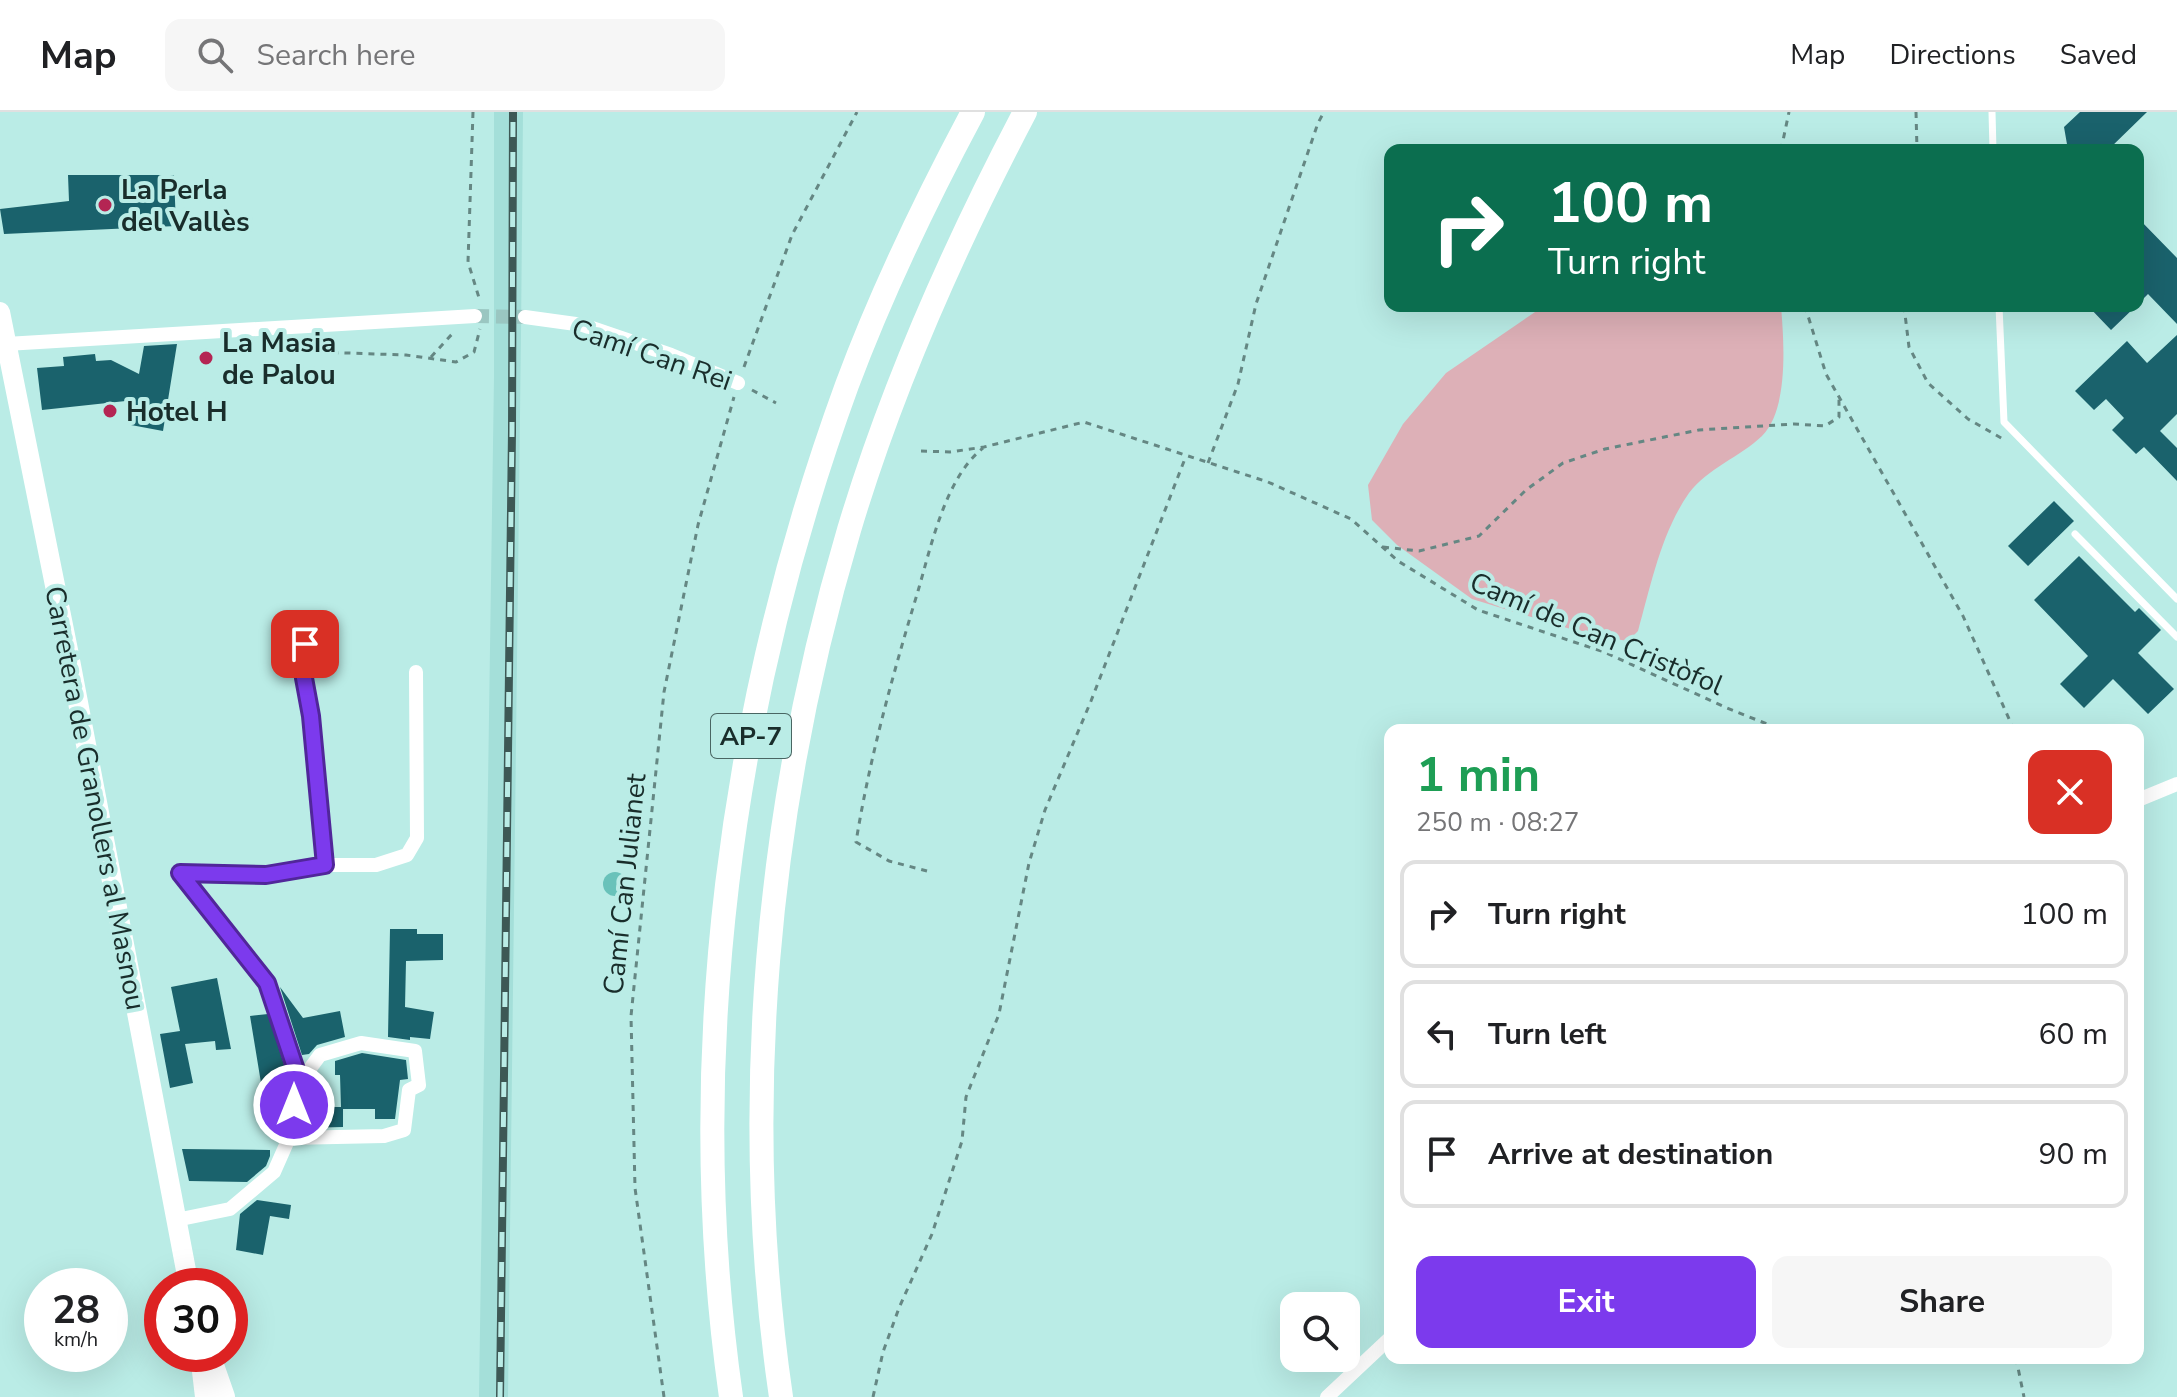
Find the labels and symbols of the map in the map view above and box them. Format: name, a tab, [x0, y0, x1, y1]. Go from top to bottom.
place label: La Perla del Vallès	[121, 171, 250, 241]
marker: La Perla del Vallès	[96, 196, 114, 214]
street label: Camí Can Rei	[567, 310, 737, 400]
place label: La Masia de Palou	[222, 324, 336, 394]
marker: La Masia de Palou	[197, 349, 215, 367]
place label: Hotel H	[126, 393, 228, 431]
marker: Hotel H	[101, 402, 119, 420]
street label: Camí de Can Cristòfol	[1464, 563, 1730, 705]
street label: Carretera de Granollers al Masnou	[35, 583, 155, 1013]
pin	[271, 610, 339, 678]
road number: AP-7	[711, 714, 791, 758]
street label: Camí Can Julianet	[594, 771, 656, 997]
position arrow	[252, 1063, 336, 1147]
speed limit sign: 30	[144, 1268, 248, 1372]

